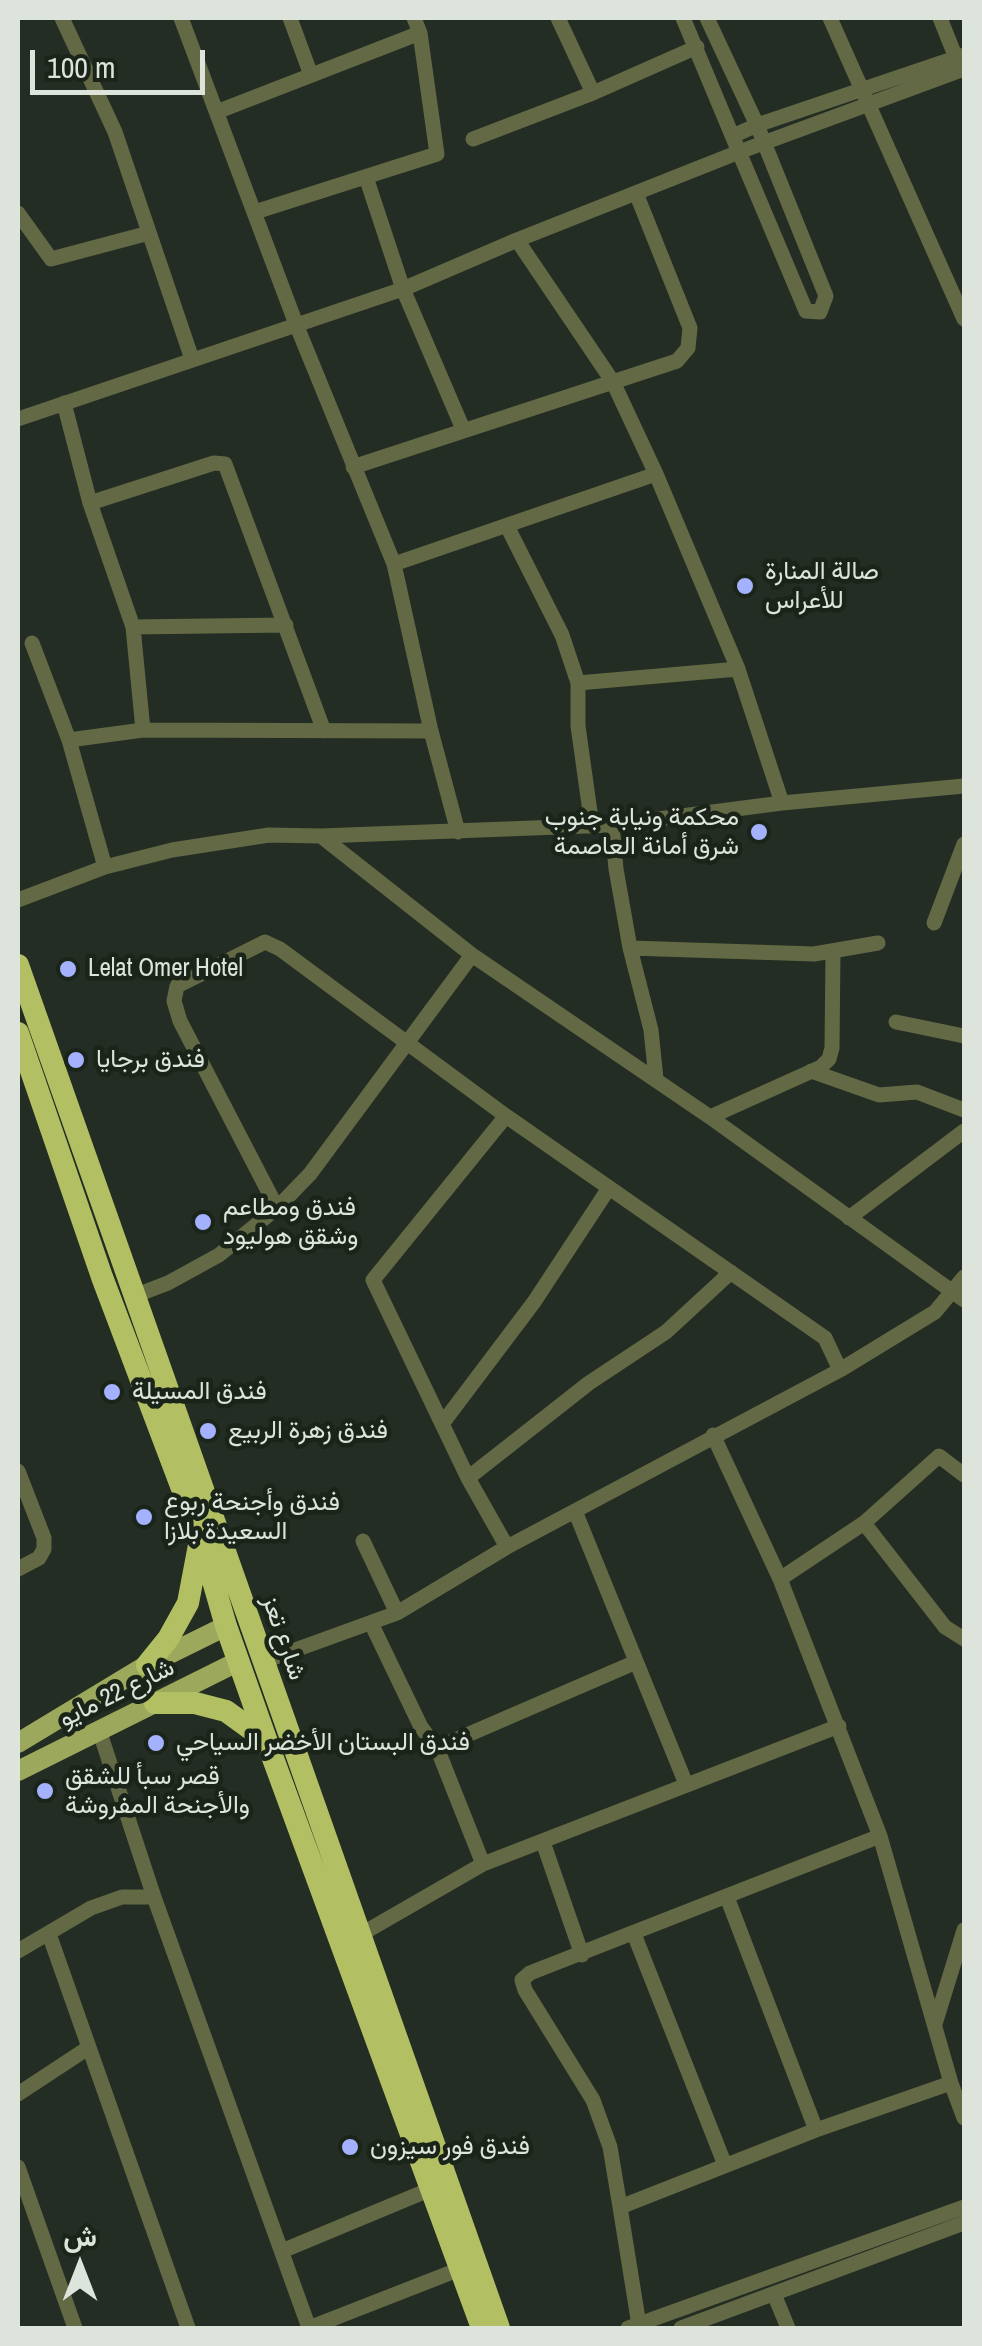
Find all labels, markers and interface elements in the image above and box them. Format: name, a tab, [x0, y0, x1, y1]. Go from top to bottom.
scale bar	[35, 30, 210, 92]
text: 100 m	[47, 47, 115, 87]
place label: صالة المنارة للأعراس	[765, 557, 879, 616]
marker: صالة المنارة للأعراس	[734, 575, 756, 597]
place label: محكمة ونيابة جنوب شرق أمانة العاصمة	[545, 803, 739, 862]
marker: محكمة ونيابة جنوب شرق أمانة العاصمة	[748, 821, 770, 843]
place label: Lelat Omer Hotel	[88, 954, 243, 984]
marker: Lelat Omer Hotel	[57, 958, 79, 980]
place label: فندق برجايا	[96, 1045, 205, 1075]
marker: فندق برجايا	[65, 1049, 87, 1071]
place label: فندق ومطاعم وشقق هوليود	[223, 1193, 358, 1252]
marker: فندق ومطاعم وشقق هوليود	[192, 1211, 214, 1233]
place label: فندق المسيلة	[132, 1377, 267, 1407]
marker: فندق المسيلة	[101, 1381, 123, 1403]
place label: فندق زهرة الربيع	[228, 1416, 388, 1446]
marker: فندق زهرة الربيع	[197, 1420, 219, 1442]
place label: فندق وأجنحة ربوع السعيدة بلازا	[164, 1488, 340, 1547]
marker: فندق وأجنحة ربوع السعيدة بلازا	[133, 1506, 155, 1528]
street label: شارع تعز	[255, 1592, 311, 1684]
street label: شارع 22 مايو	[54, 1653, 180, 1735]
place label: فندق البستان الأخضر السياحي	[176, 1728, 470, 1758]
marker: فندق البستان الأخضر السياحي	[145, 1732, 167, 1754]
place label: قصر سبأ للشقق والأجنحة المفروشة	[65, 1762, 250, 1821]
marker: قصر سبأ للشقق والأجنحة المفروشة	[34, 1780, 56, 1802]
place label: فندق فور سيزون	[370, 2132, 530, 2162]
marker: فندق فور سيزون	[339, 2136, 361, 2158]
north arrow	[30, 2216, 130, 2316]
text: ش	[63, 2217, 97, 2255]

